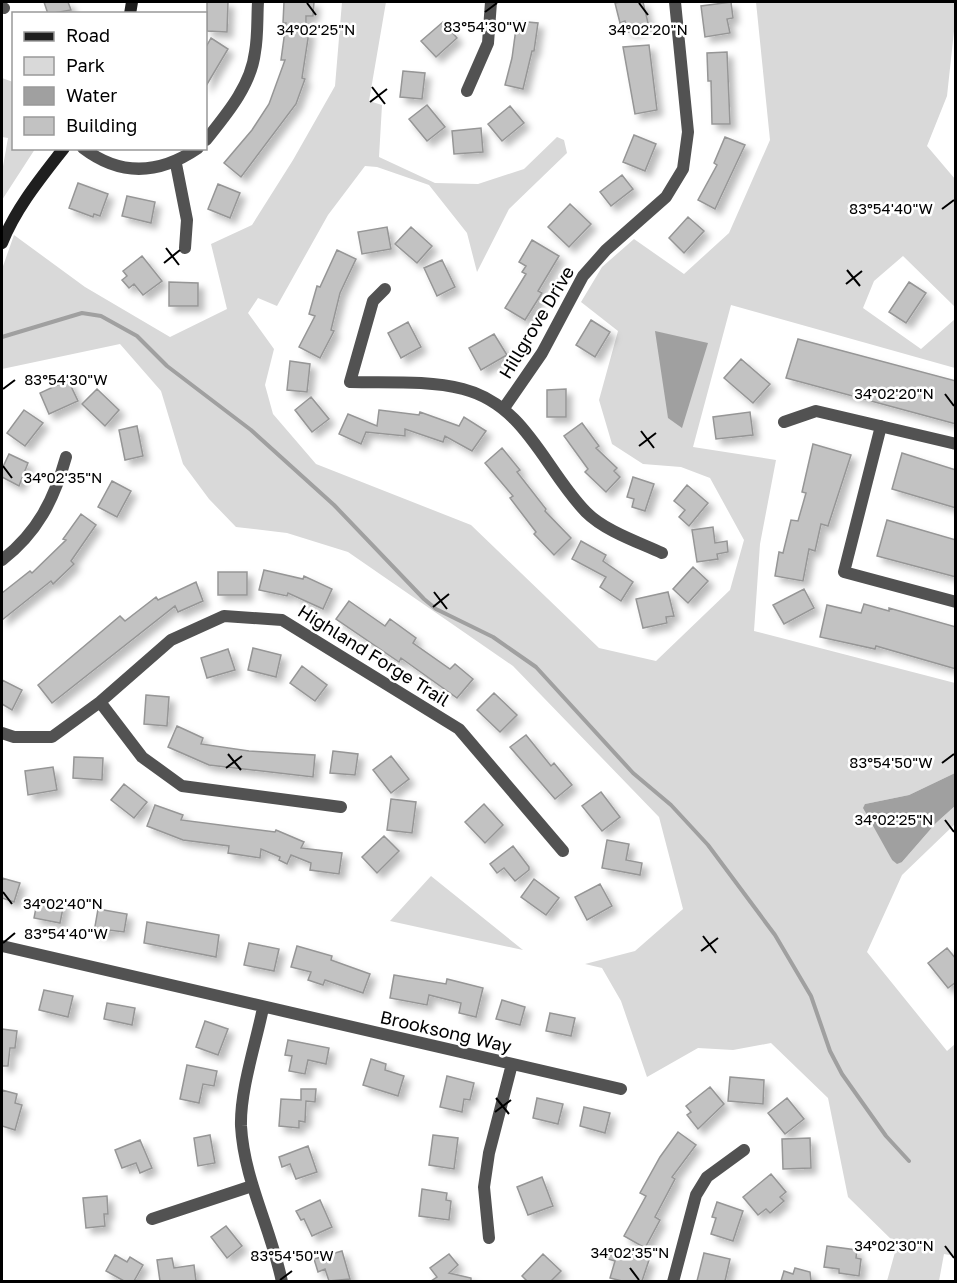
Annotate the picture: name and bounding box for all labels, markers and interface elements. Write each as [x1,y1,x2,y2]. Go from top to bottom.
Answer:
legend [12,12,207,150]
text: 83°54'30"W [443,17,527,35]
text: 34°02'25"N [277,20,355,38]
text: 34°02'20"N [608,20,688,38]
text: Road [66,24,110,46]
text: Park [66,54,105,76]
text: Water [66,84,117,106]
text: Building [66,114,137,136]
text: 83°54'40"W [849,199,933,217]
street label: Hillgrove Drive [494,262,578,382]
text: 83°54'30"W [24,370,108,388]
text: 34°02'20"N [854,384,934,402]
text: 34°02'35"N [23,468,103,486]
street label: Highland Forge Trail [294,599,454,711]
text: 83°54'50"W [849,753,933,771]
text: 34°02'25"N [855,810,933,828]
text: 34°02'40"N [23,894,103,912]
text: 83°54'40"W [24,924,108,942]
street label: Brooksong Way [378,1005,514,1057]
text: 34°02'30"N [854,1236,934,1254]
text: 34°02'35"N [590,1243,670,1261]
text: 83°54'50"W [250,1246,334,1264]

